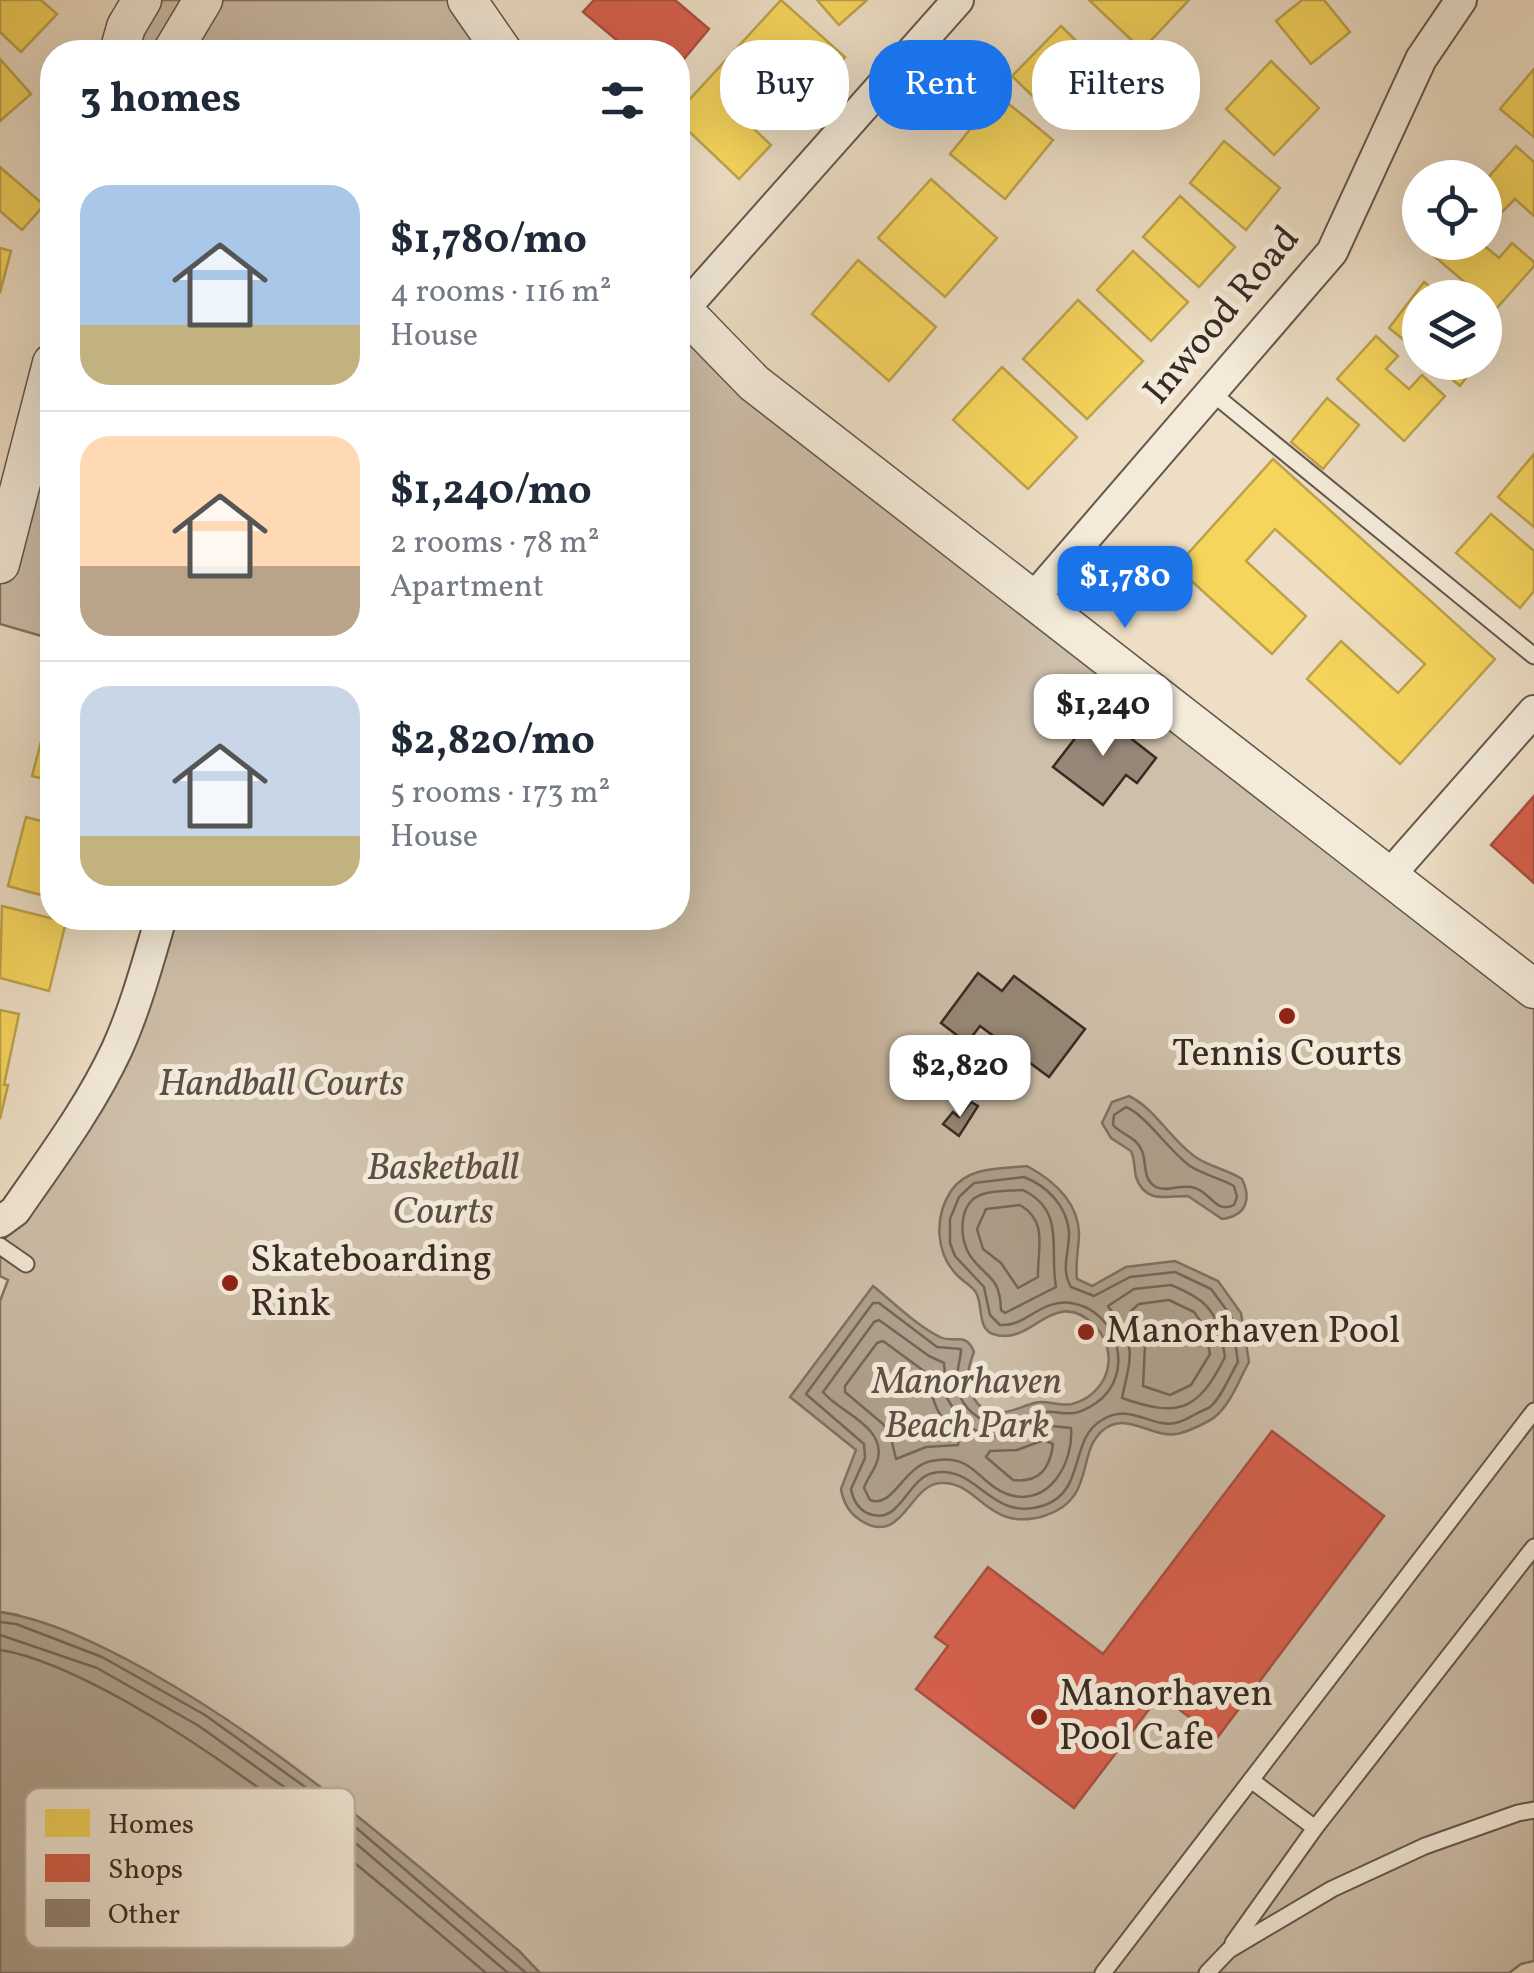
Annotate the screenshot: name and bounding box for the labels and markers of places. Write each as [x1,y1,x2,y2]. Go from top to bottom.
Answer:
pin: $1,780 [1044,546,1206,631]
pin: $1,240 [1022,674,1184,759]
marker: Tennis Courts [1276,1005,1298,1027]
place label: Tennis Courts [1172,1029,1402,1082]
pin: $2,820 [879,1035,1041,1120]
place label: Skateboarding Rink [250,1235,492,1332]
marker: Skateboarding Rink [219,1272,241,1294]
place label: Manorhaven Pool [1106,1306,1400,1359]
marker: Manorhaven Pool [1075,1321,1097,1343]
place label: Manorhaven Pool Cafe [1059,1669,1273,1766]
marker: Manorhaven Pool Cafe [1028,1706,1050,1728]

